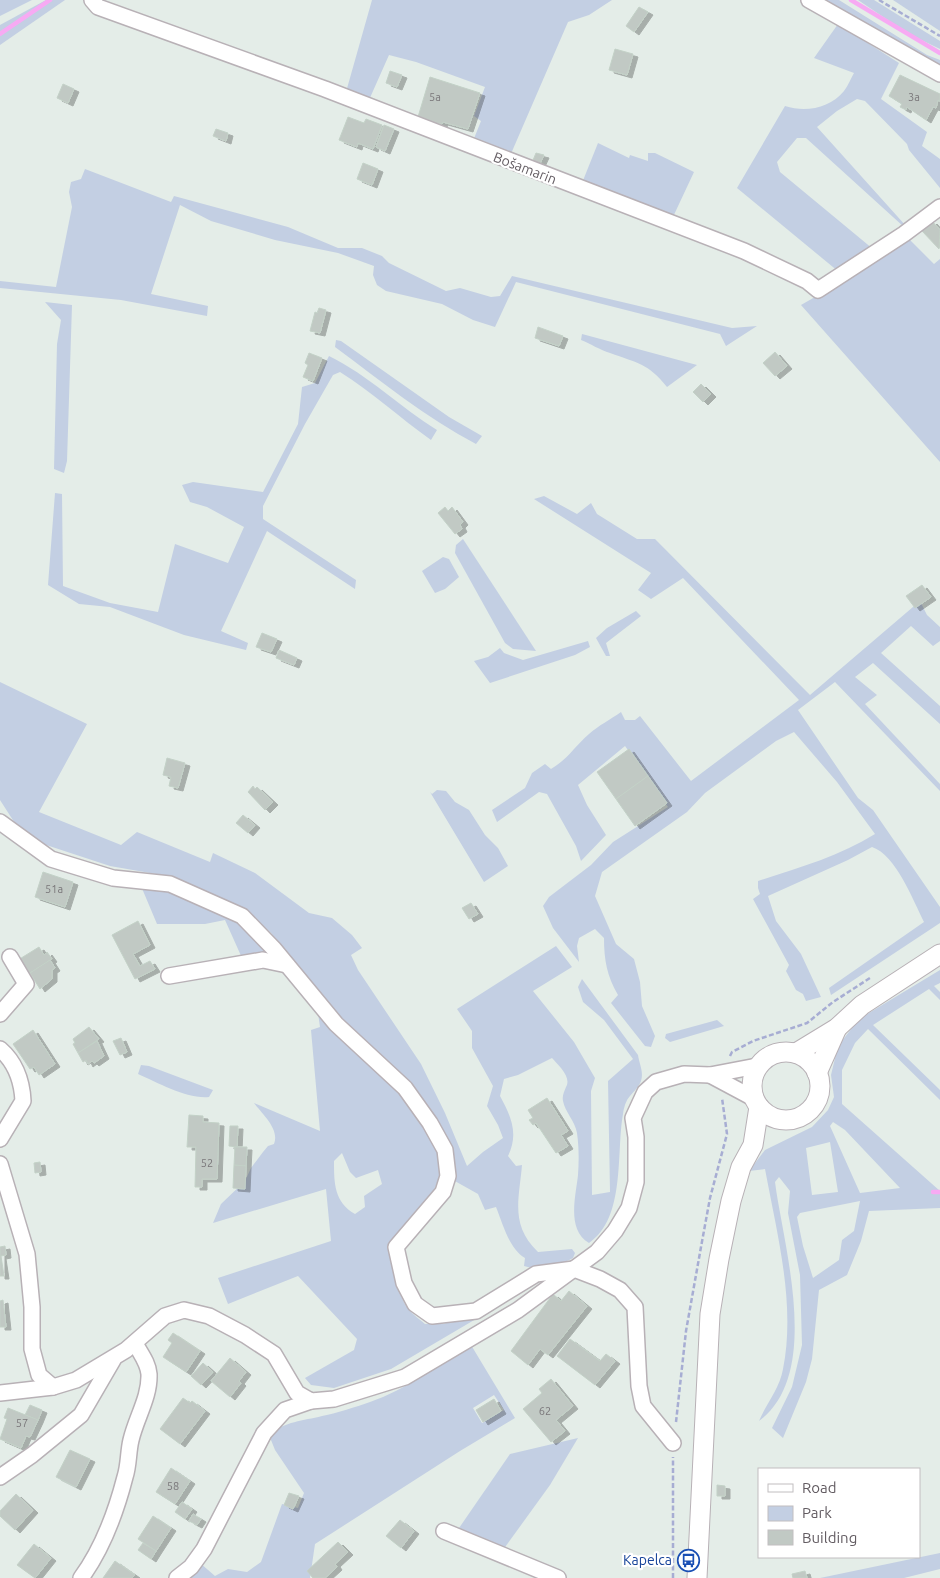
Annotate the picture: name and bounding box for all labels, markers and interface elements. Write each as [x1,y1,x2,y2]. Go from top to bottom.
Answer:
house number: 5a [429,91,441,103]
house number: 3a [908,91,920,103]
street label: Bošamarin [491,149,559,187]
house number: 51a [45,883,63,895]
house number: 52 [201,1157,213,1169]
house number: 62 [539,1405,551,1417]
house number: 57 [16,1417,28,1429]
legend [758,1468,920,1558]
text: Road [802,1479,837,1496]
house number: 58 [167,1480,179,1492]
text: Park [802,1504,832,1521]
text: Building [802,1529,857,1546]
bus stop icon: Kapelca [676,1548,700,1572]
place label: Kapelca [623,1552,672,1568]

